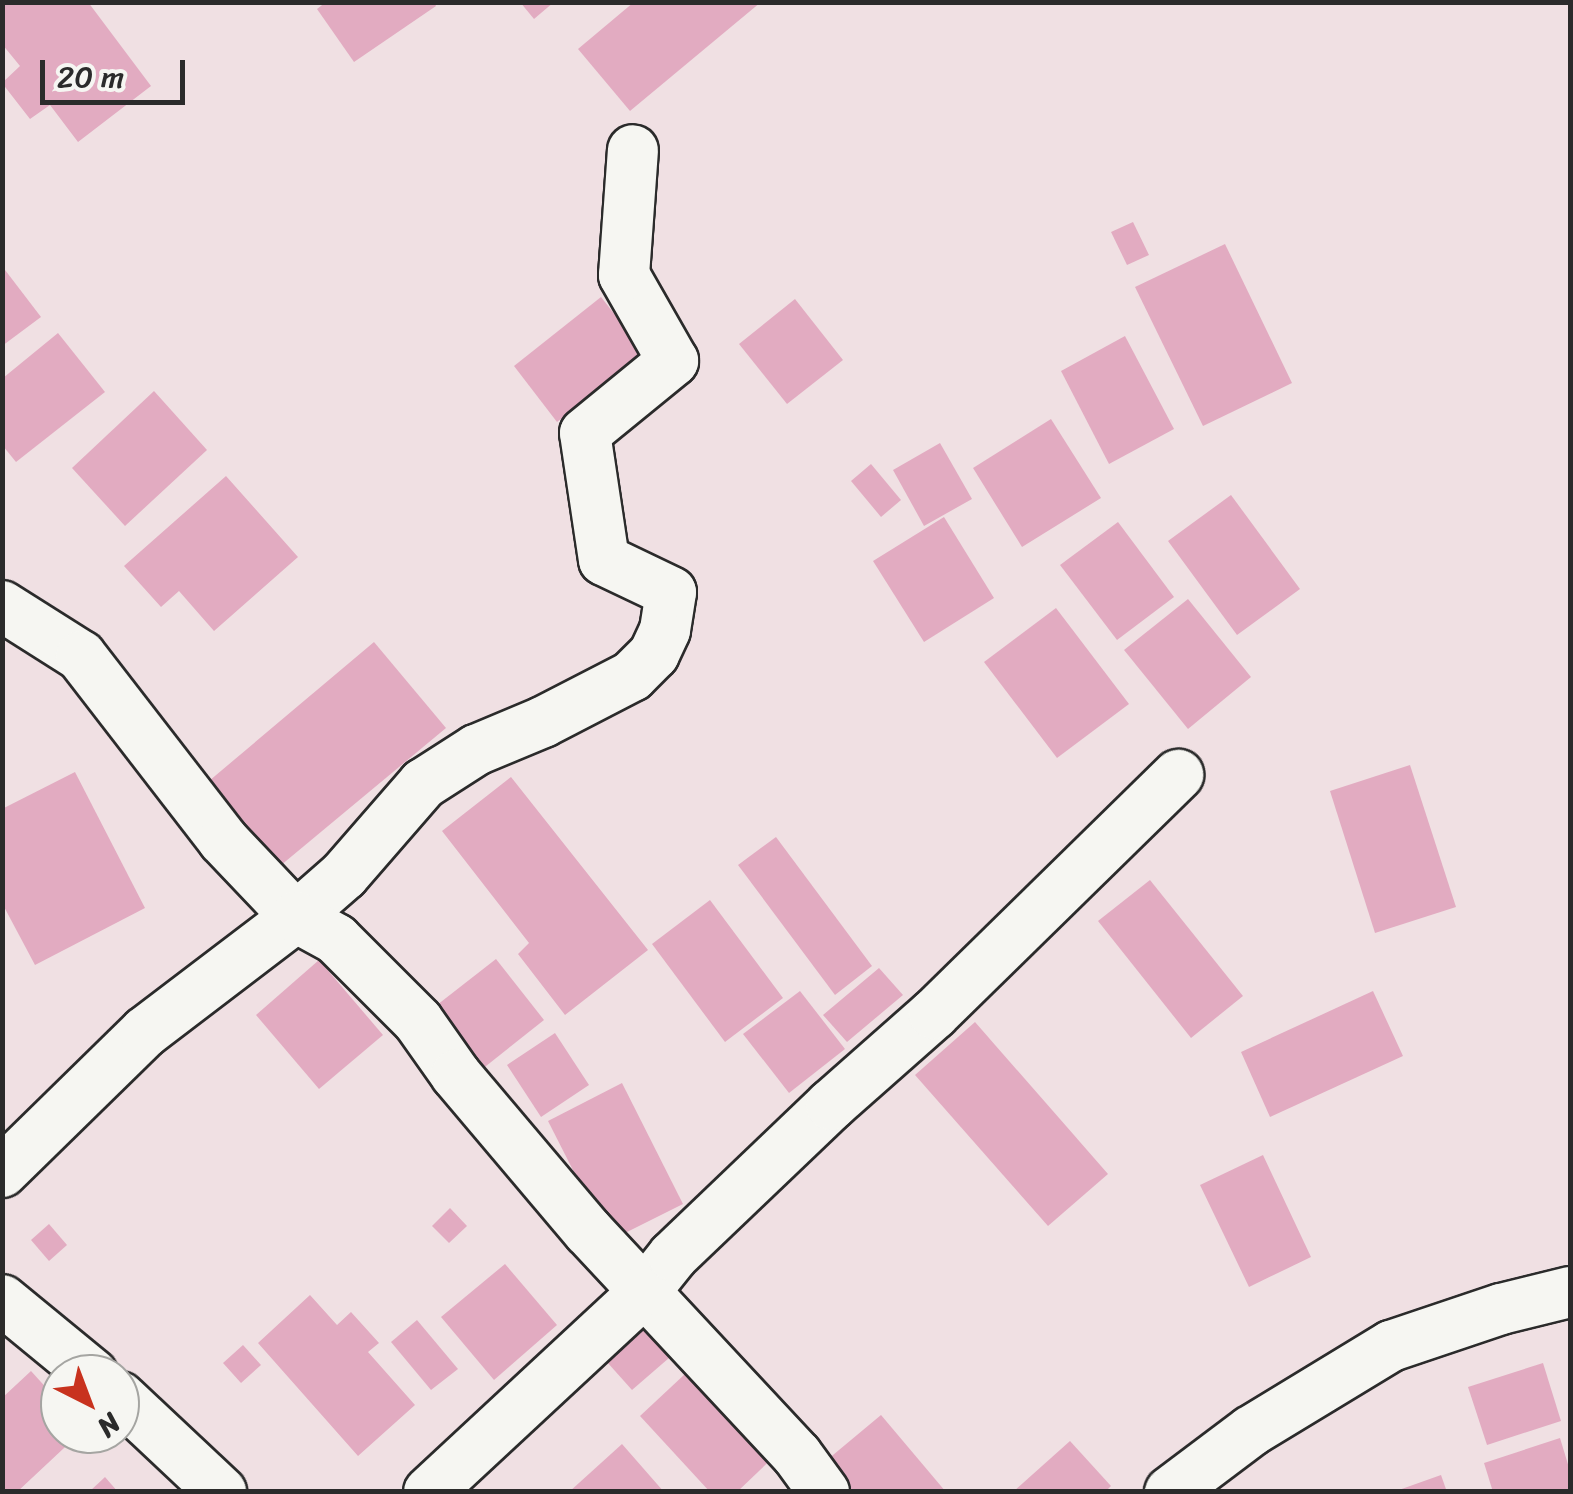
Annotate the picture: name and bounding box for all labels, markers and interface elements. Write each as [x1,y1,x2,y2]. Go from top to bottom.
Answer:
scale bar [45,40,190,102]
text: 20 m [57,50,124,104]
north arrow [40,1354,140,1454]
text: N [85,1400,133,1450]

